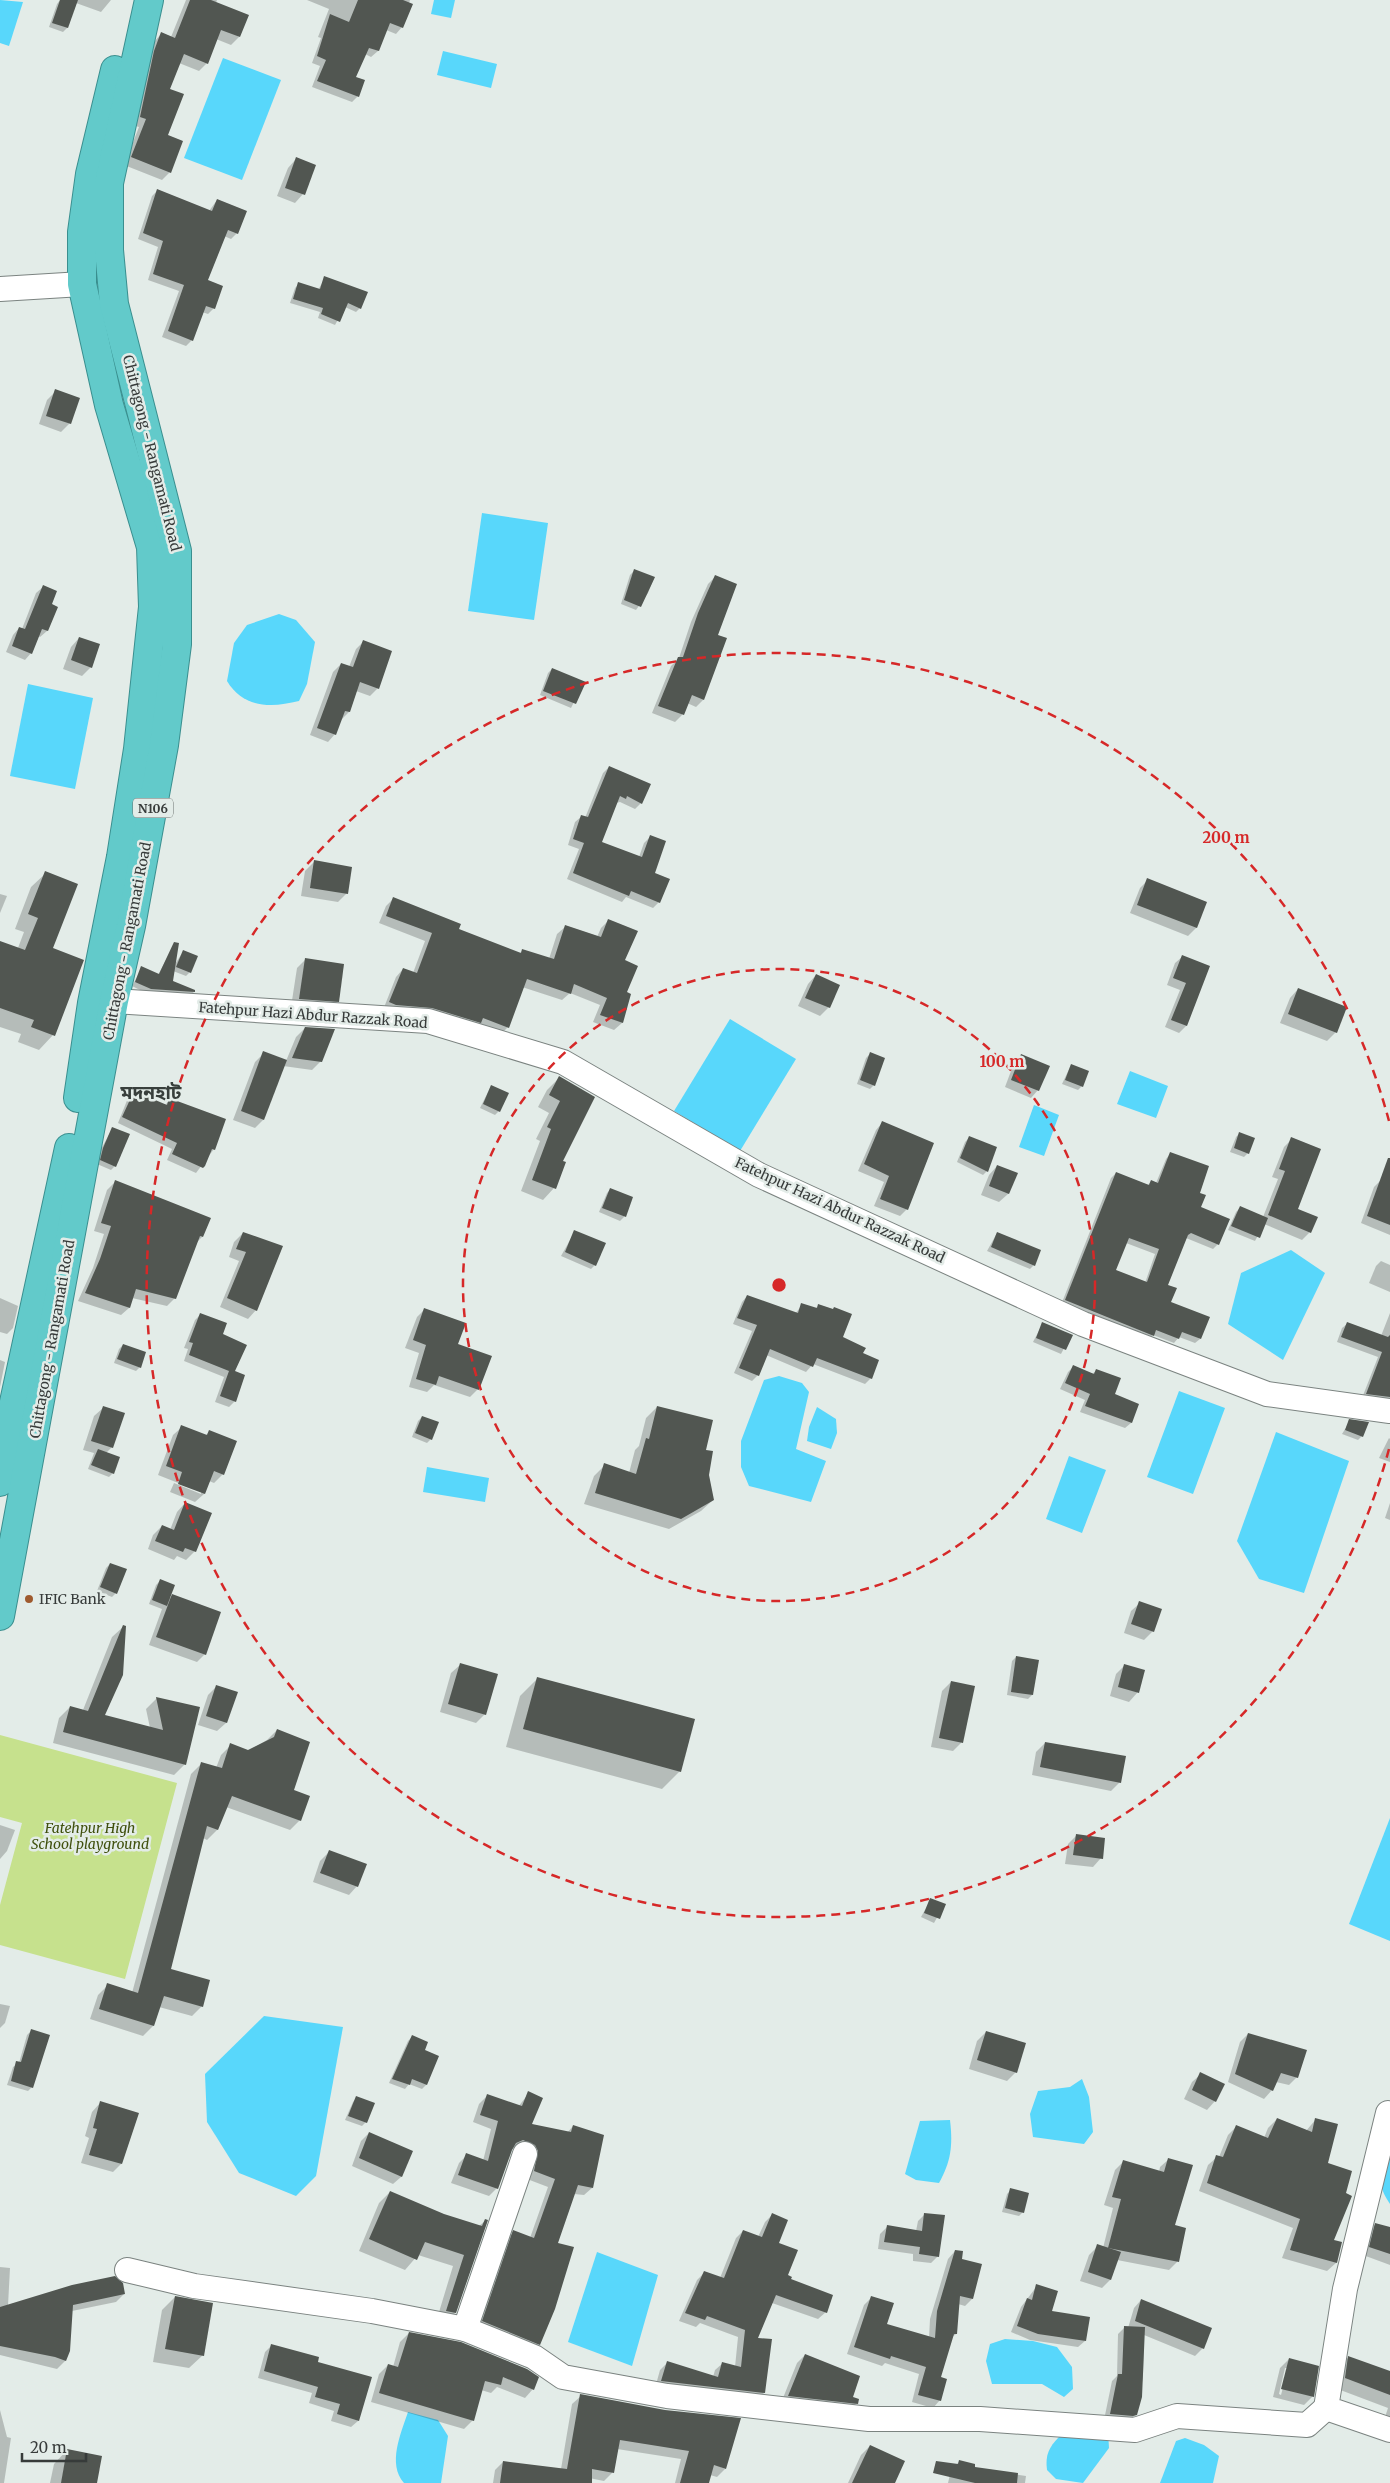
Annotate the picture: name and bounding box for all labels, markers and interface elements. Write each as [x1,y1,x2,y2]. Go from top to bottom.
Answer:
street label: Chittagong - Rangamati Road [119,353,185,553]
road number: N106 [133,798,173,818]
text: 200 m [1202,828,1250,847]
street label: Chittagong - Rangamati Road [99,840,155,1041]
street label: Fatehpur Hazi Abdur Razzak Road [198,998,429,1032]
text: 100 m [980,1052,1024,1071]
district label: মদনহাট [120,1080,182,1104]
street label: Fatehpur Hazi Abdur Razzak Road [732,1153,948,1267]
street label: Chittagong - Rangamati Road [26,1238,78,1440]
centre of rings [770,1276,788,1294]
place label: IFIC Bank [39,1590,106,1608]
marker: IFIC Bank [23,1593,35,1605]
park label: Fatehpur High School playground [31,1819,149,1853]
scale bar [22,2430,86,2462]
text: 20 m [30,2438,67,2457]

